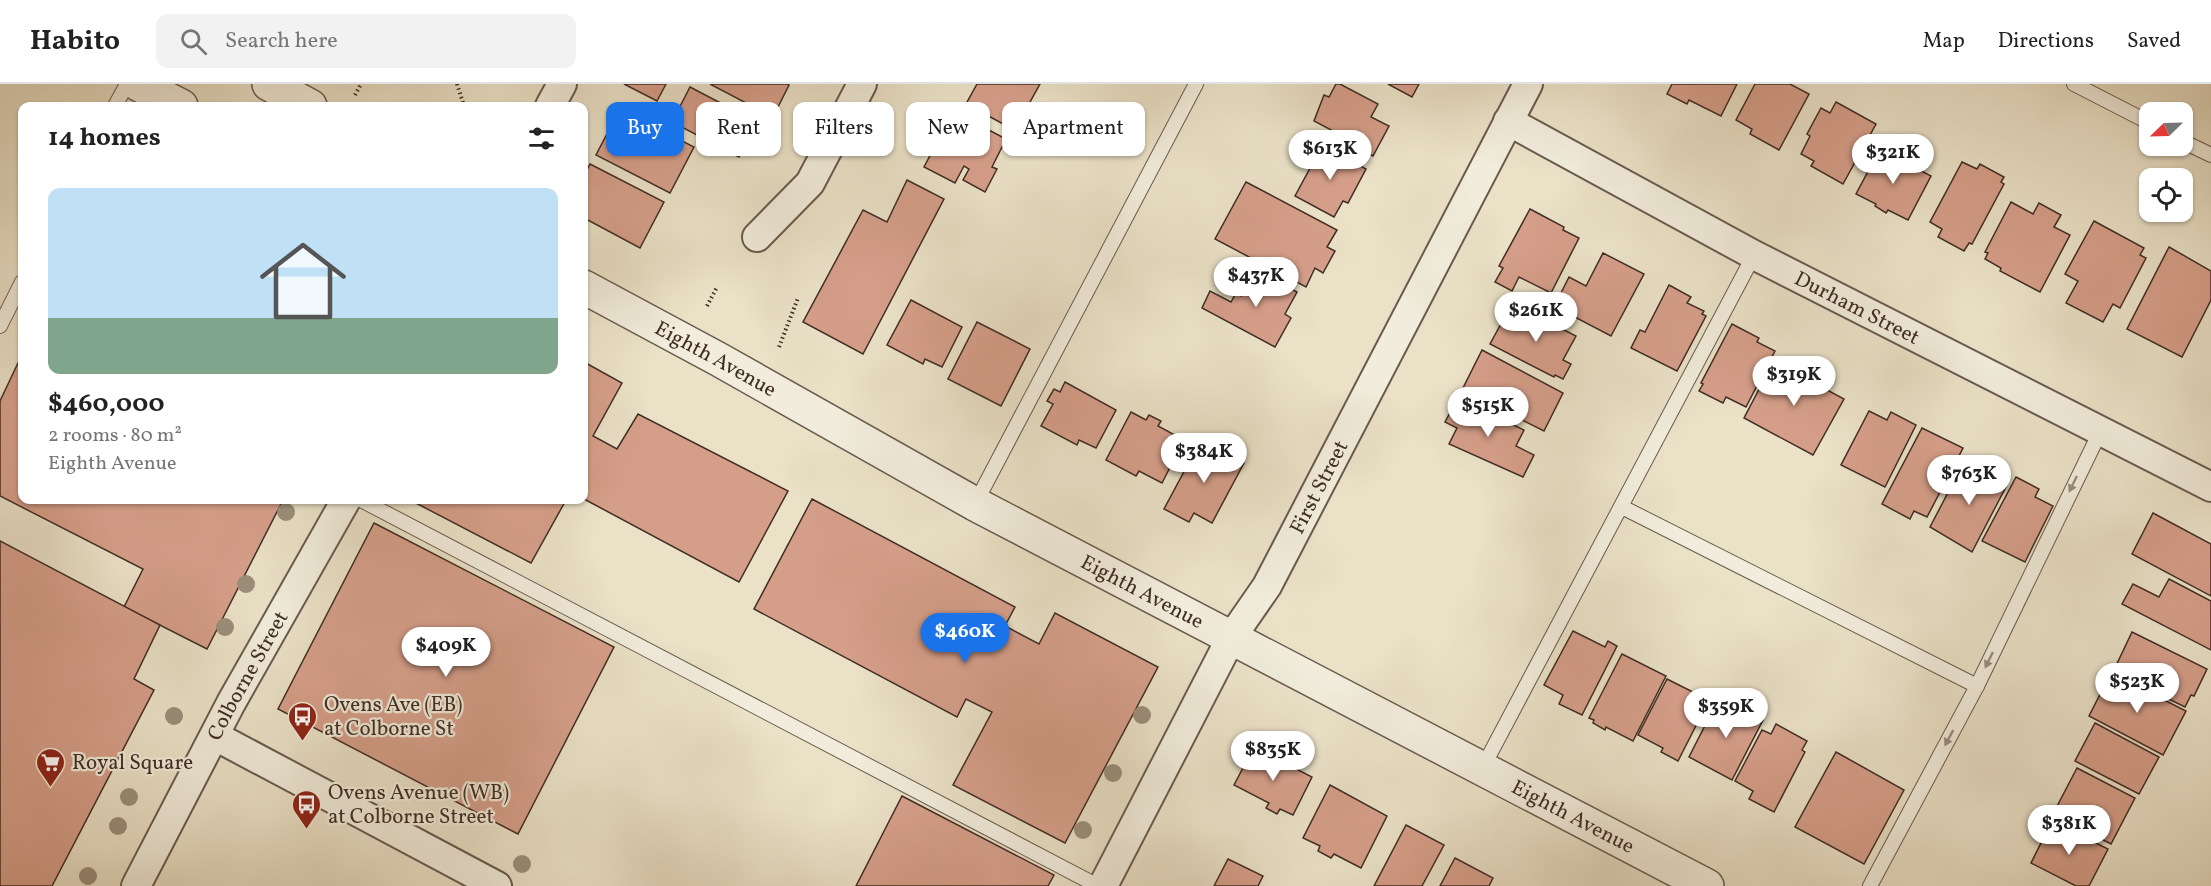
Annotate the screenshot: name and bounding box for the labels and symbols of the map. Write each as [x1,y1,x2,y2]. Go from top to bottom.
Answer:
north arrow [2139,102,2193,156]
pin: $613K [1288,130,1372,181]
pin: $321K [1851,134,1935,185]
pin: $437K [1214,257,1298,308]
street label: Durham Street [1789,265,1924,353]
pin: $261K [1494,292,1578,343]
street label: Eighth Avenue [649,315,781,405]
pin: $319K [1752,356,1836,407]
pin: $515K [1446,387,1530,438]
pin: $384K [1162,433,1246,484]
street label: First Street [1283,436,1356,540]
pin: $763K [1927,455,2011,506]
one-way arrow [2069,475,2078,492]
street label: Eighth Avenue [1075,549,1208,637]
street label: Colborne Street [201,606,296,746]
pin: $460K [923,613,1007,664]
pin: $409K [404,627,488,678]
one-way arrow [1985,651,1994,668]
pin: $523K [2095,663,2179,714]
pin: $359K [1684,688,1768,739]
place label: Ovens Ave (EB) at Colborne St [324,691,462,744]
bus stop icon: Ovens Ave (EB) at Colborne St [287,700,319,742]
one-way arrow [1944,729,1954,746]
pin: $835K [1231,731,1315,782]
supermarket icon: Royal Square [35,746,67,788]
place label: Royal Square [72,749,193,778]
street label: Eighth Avenue [1506,773,1639,862]
place label: Ovens Avenue (WB) at Colborne Street [328,779,509,832]
bus stop icon: Ovens Avenue (WB) at Colborne Street [291,788,323,830]
pin: $381K [2027,805,2111,856]

